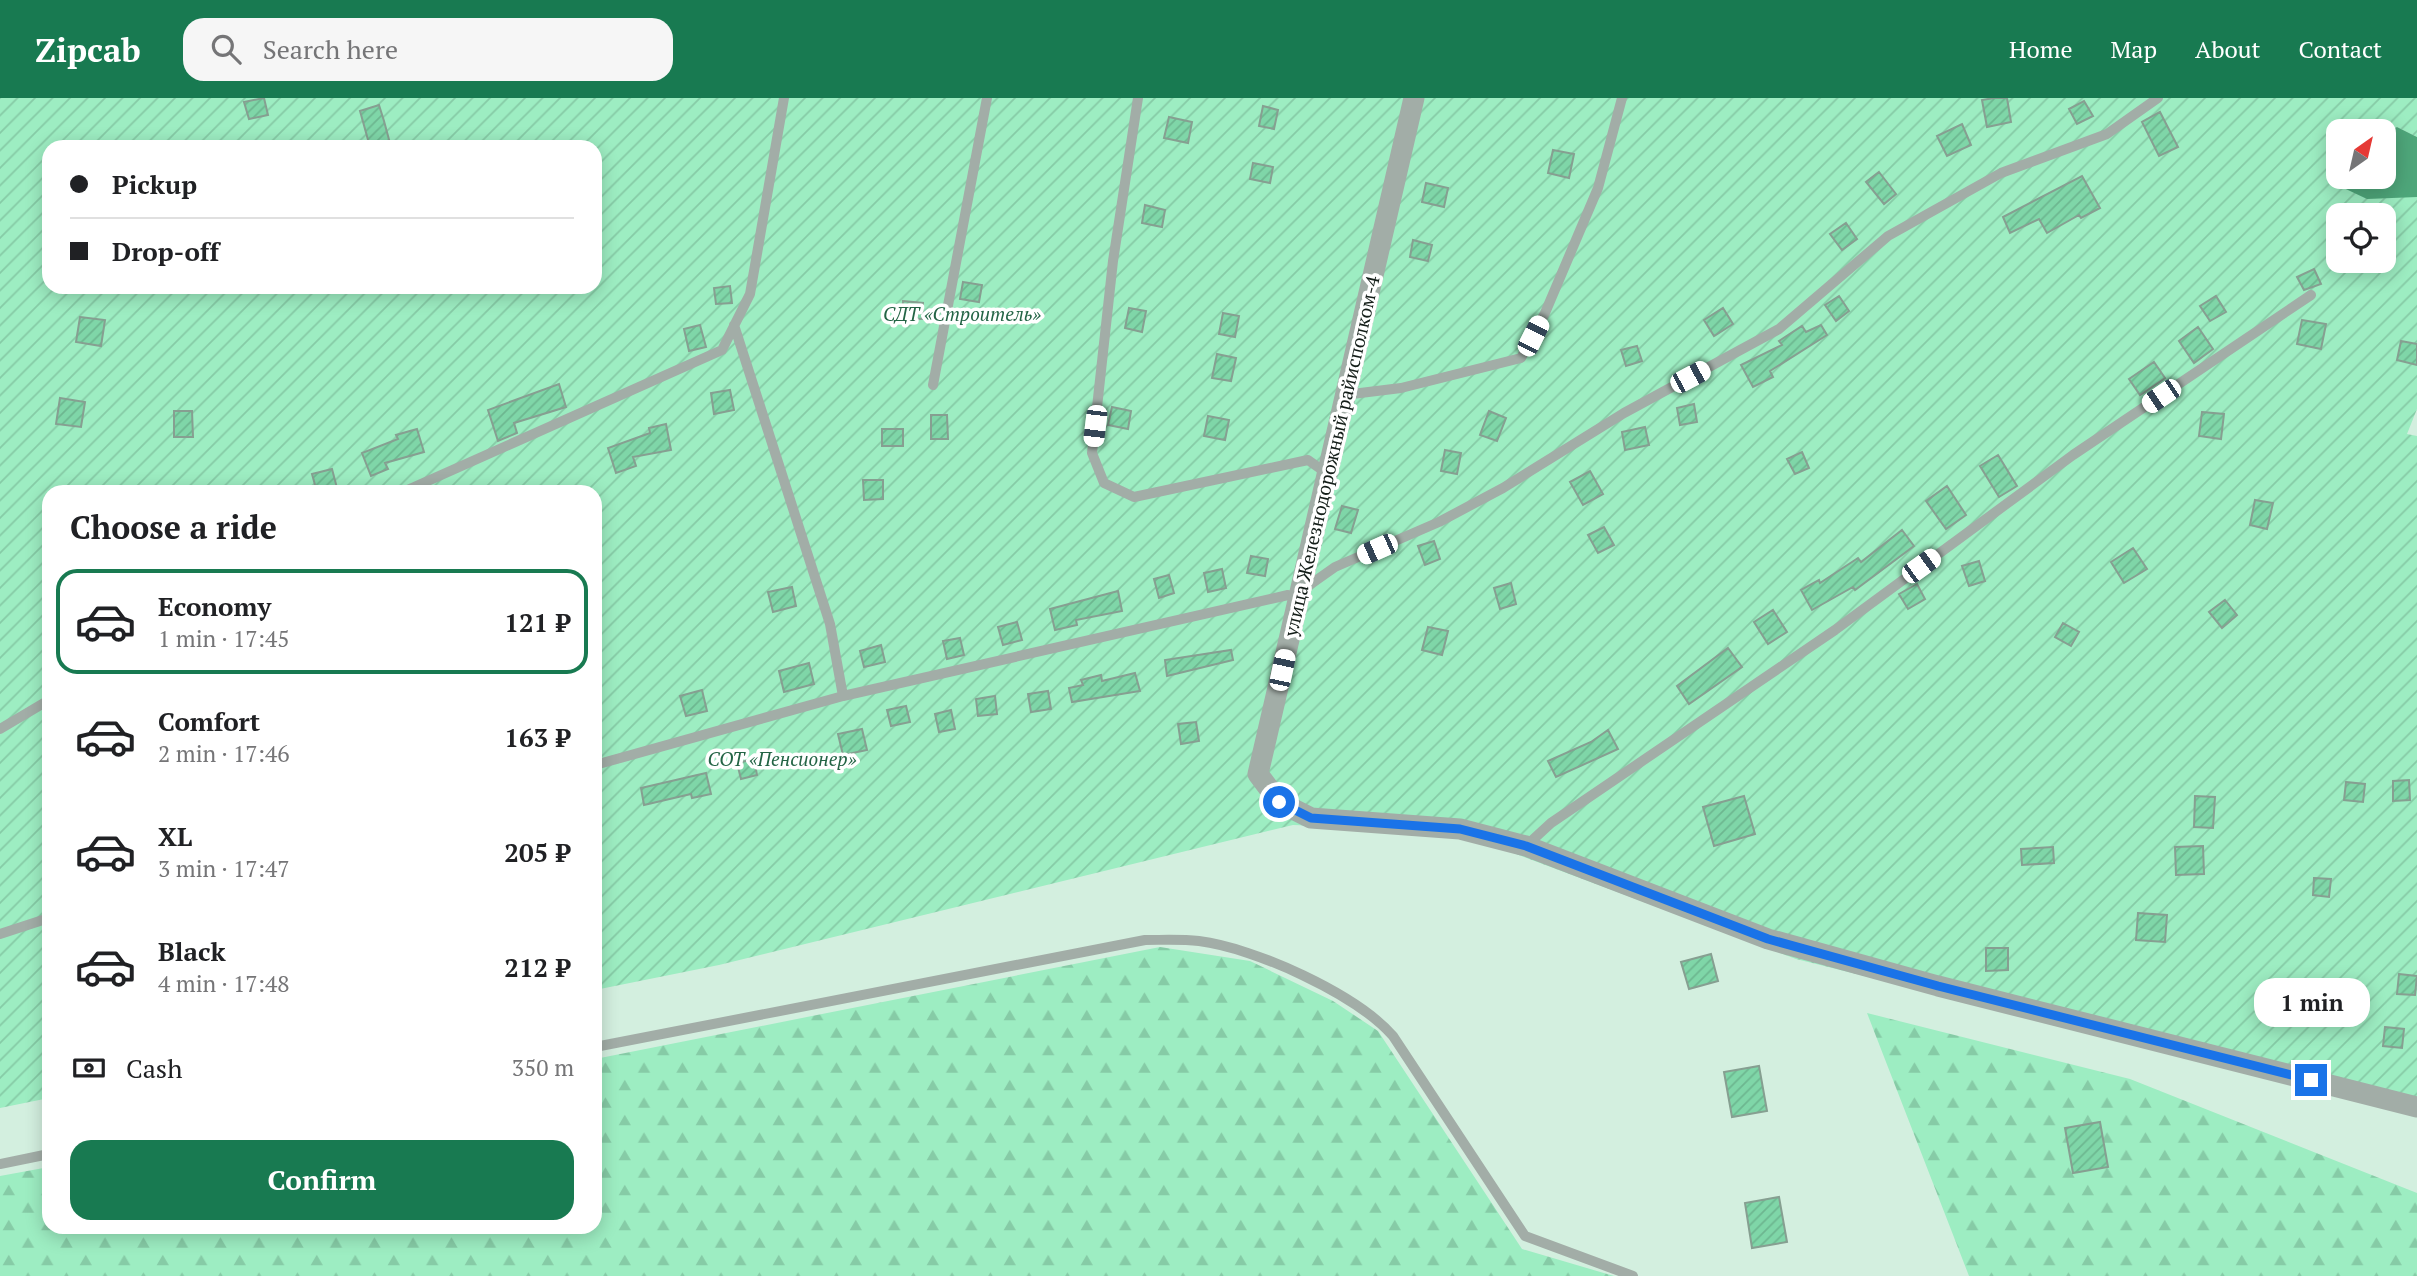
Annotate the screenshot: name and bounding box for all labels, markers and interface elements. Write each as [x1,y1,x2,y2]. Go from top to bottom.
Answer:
search box [183,18,673,81]
text: Zipcab [35,28,141,71]
icon: search [207,30,245,68]
text: Search here [263,32,398,66]
text: Home [2009,33,2073,65]
text: Map [2111,33,2157,65]
text: About [2195,33,2261,65]
text: Contact [2299,33,2382,65]
north arrow [2326,119,2396,189]
map controls [2326,119,2396,273]
text: Pickup [112,167,197,201]
button: locate [2326,203,2396,273]
text: Drop-off [112,234,219,268]
street label: улица Железнодорожный райисполком-4 [1277,272,1385,640]
park label: СДТ «Строитель» [883,301,1041,326]
car [1515,313,1552,359]
car [1667,358,1714,396]
car [2138,376,2185,416]
car [1083,404,1108,448]
text: Choose a ride [70,506,277,548]
car [1354,531,1401,567]
car [1898,545,1945,587]
text: Economy [158,589,271,623]
icon: car [74,590,137,653]
text: 121 ₽ [504,605,570,639]
text: 1 min · 17:45 [158,623,290,654]
car [1268,647,1297,693]
text: Comfort [158,704,260,738]
icon: car [74,705,137,768]
text: 163 ₽ [504,720,570,754]
text: 2 min · 17:46 [158,738,290,769]
park label: СОТ «Пенсионер» [708,746,857,771]
route start [1263,786,1295,818]
text: XL [158,819,192,853]
icon: car [74,820,137,883]
text: 205 ₽ [504,835,570,869]
text: 3 min · 17:47 [158,853,290,884]
text: Black [158,934,226,968]
icon: car [74,935,137,998]
text: 212 ₽ [504,950,570,984]
text: 4 min · 17:48 [158,968,290,999]
callout: 1 min [2253,978,2369,1028]
text: 1 min [2281,987,2343,1018]
icon: cash [70,1049,108,1087]
text: Cash [126,1051,182,1085]
text: 350 m [512,1052,574,1083]
route end [2295,1064,2327,1096]
button: Confirm [70,1140,574,1220]

